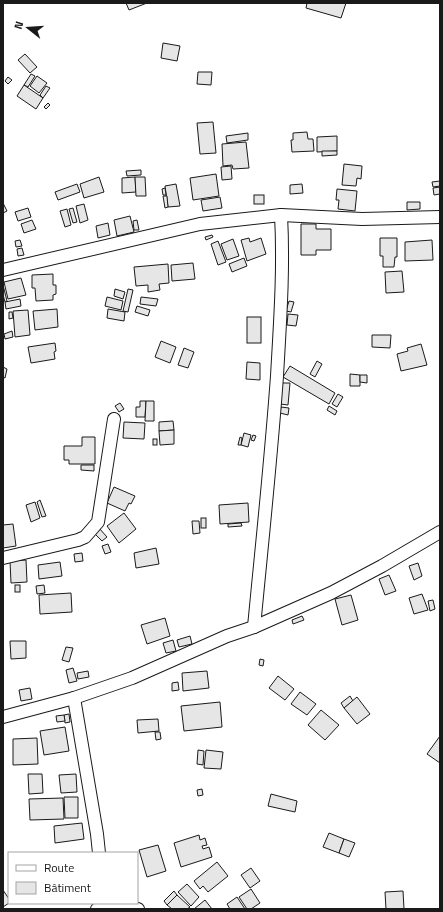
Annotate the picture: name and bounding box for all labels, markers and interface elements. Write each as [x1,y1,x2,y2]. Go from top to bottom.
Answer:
north arrow [8,8,48,48]
text: N [10,19,27,31]
legend [8,852,138,904]
text: Route [44,858,74,877]
text: Bâtiment [44,878,92,897]

